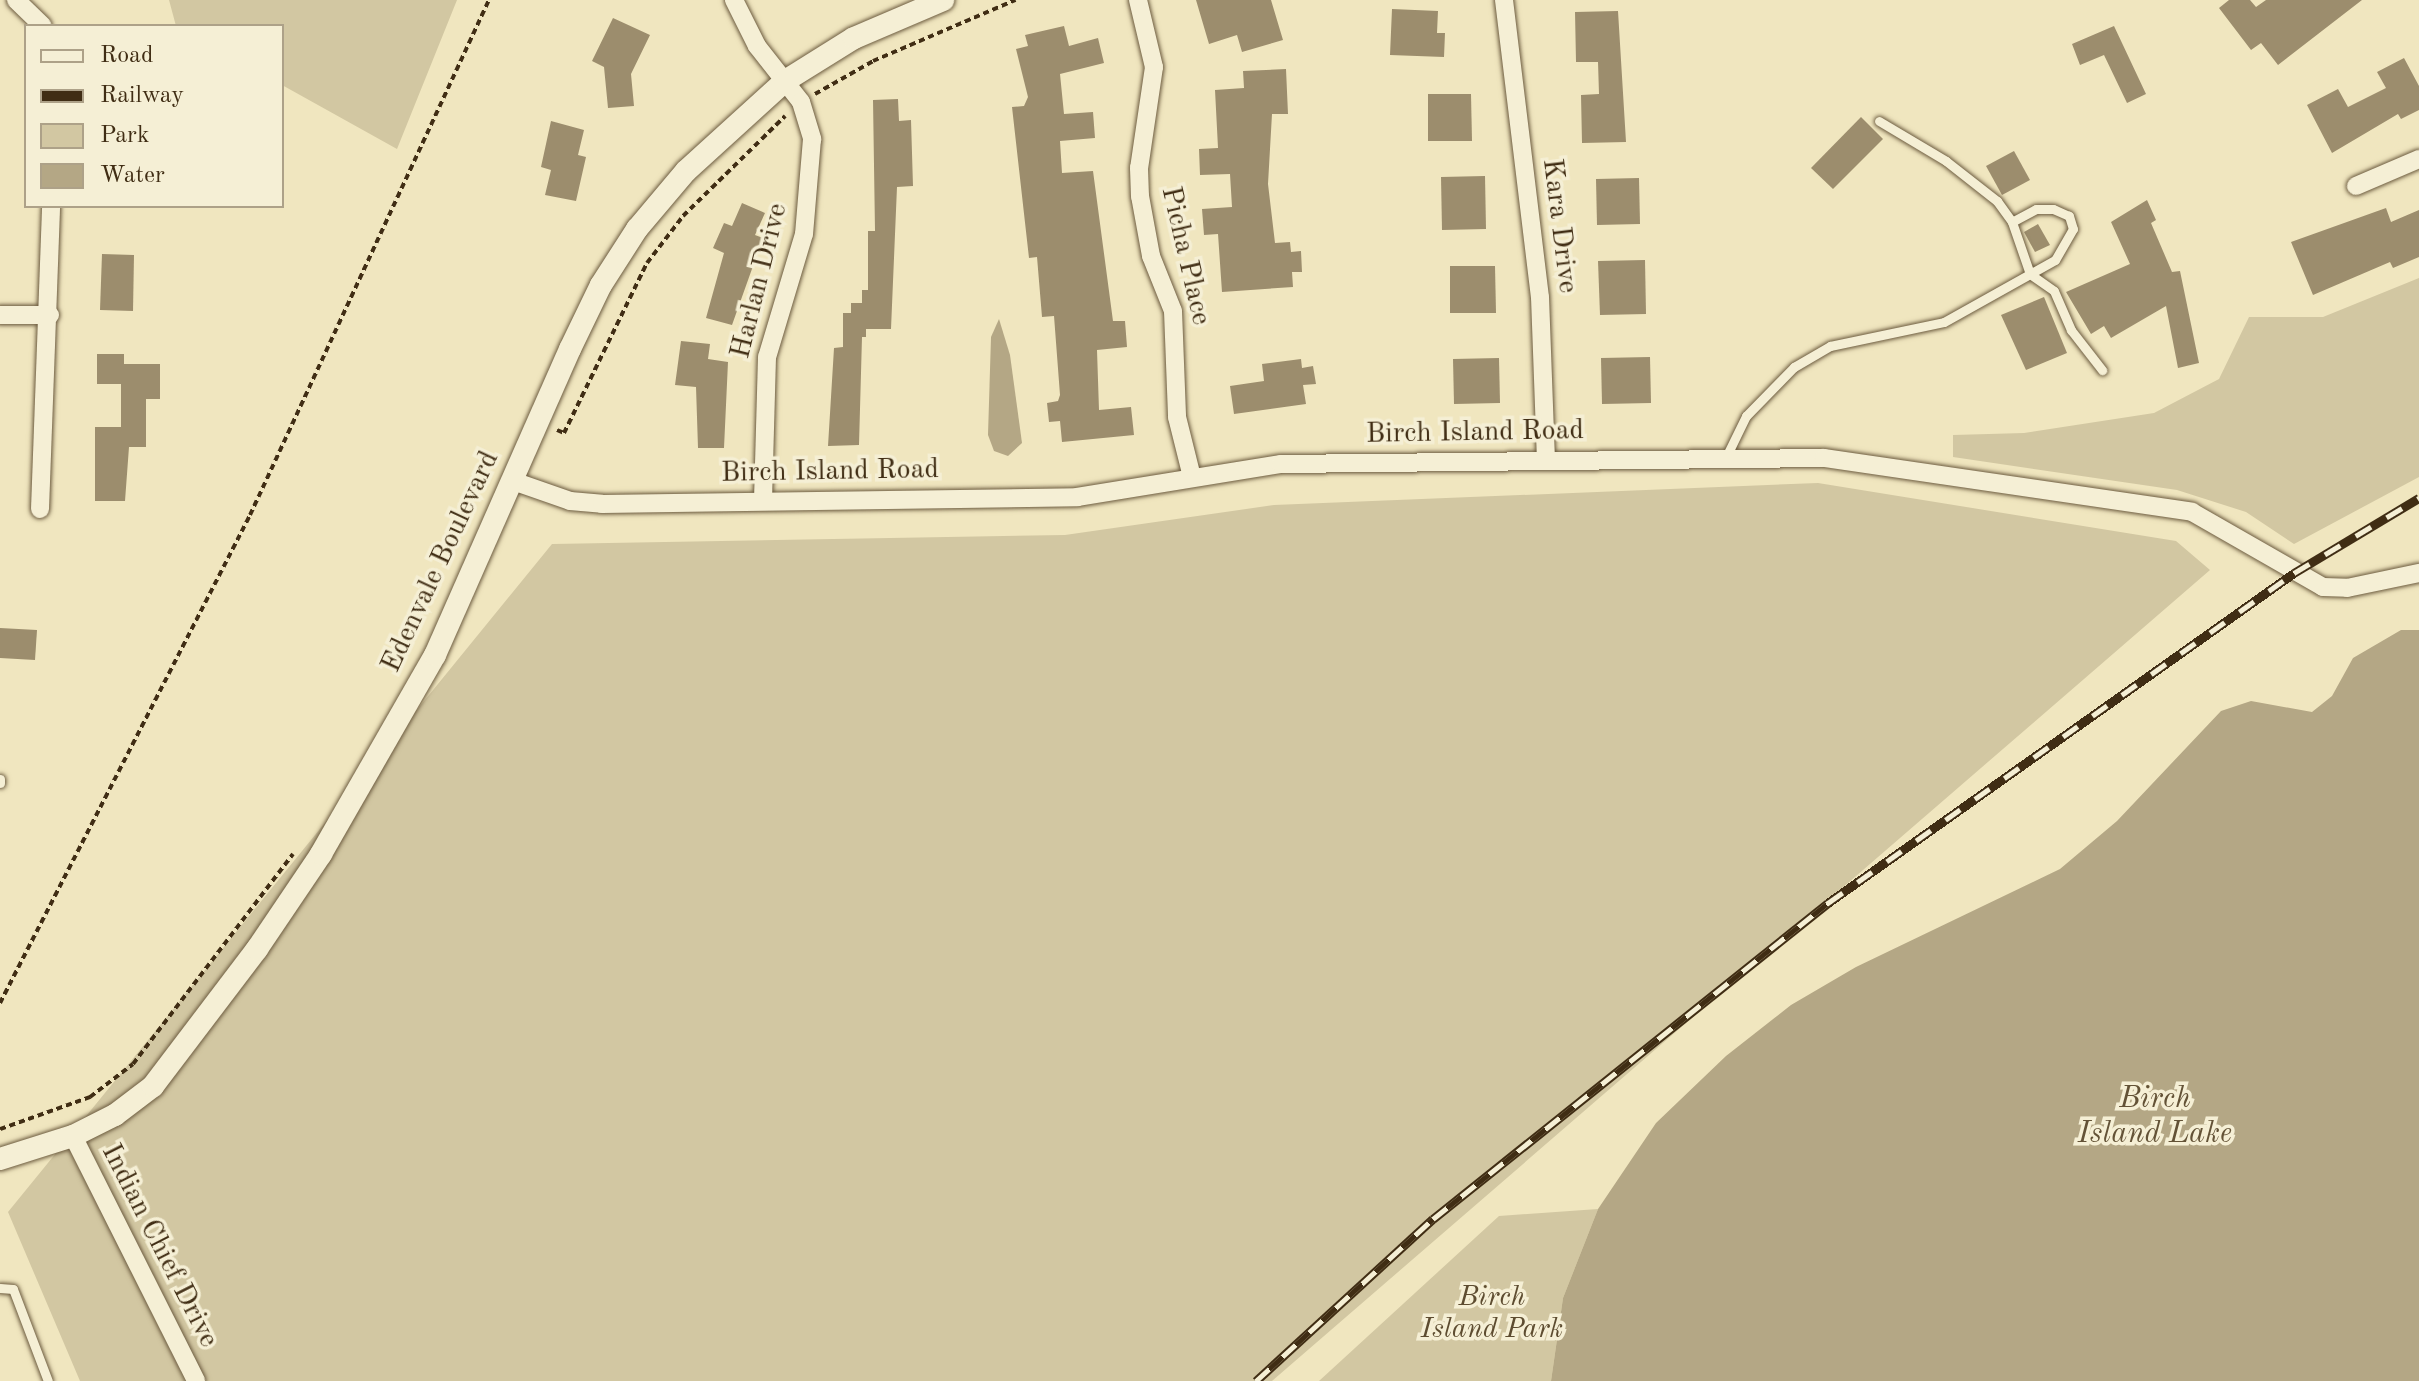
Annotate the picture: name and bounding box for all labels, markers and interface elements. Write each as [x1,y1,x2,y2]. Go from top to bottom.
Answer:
legend [24,24,284,208]
text: Road [100,44,153,68]
text: Railway [100,84,184,108]
text: Park [100,124,149,148]
street label: Kara Drive [1534,157,1584,295]
text: Water [100,164,165,188]
street label: Picha Place [1153,183,1217,329]
street label: Harlan Drive [724,200,796,362]
street label: Birch Island Road [1366,414,1584,452]
street label: Edenvale Boulevard [375,446,507,678]
street label: Birch Island Road [721,453,939,491]
water label: Birch Island Lake [2078,1081,2232,1152]
street label: Indian Chief Drive [93,1139,225,1353]
park label: Birch Island Park [1421,1281,1563,1347]

